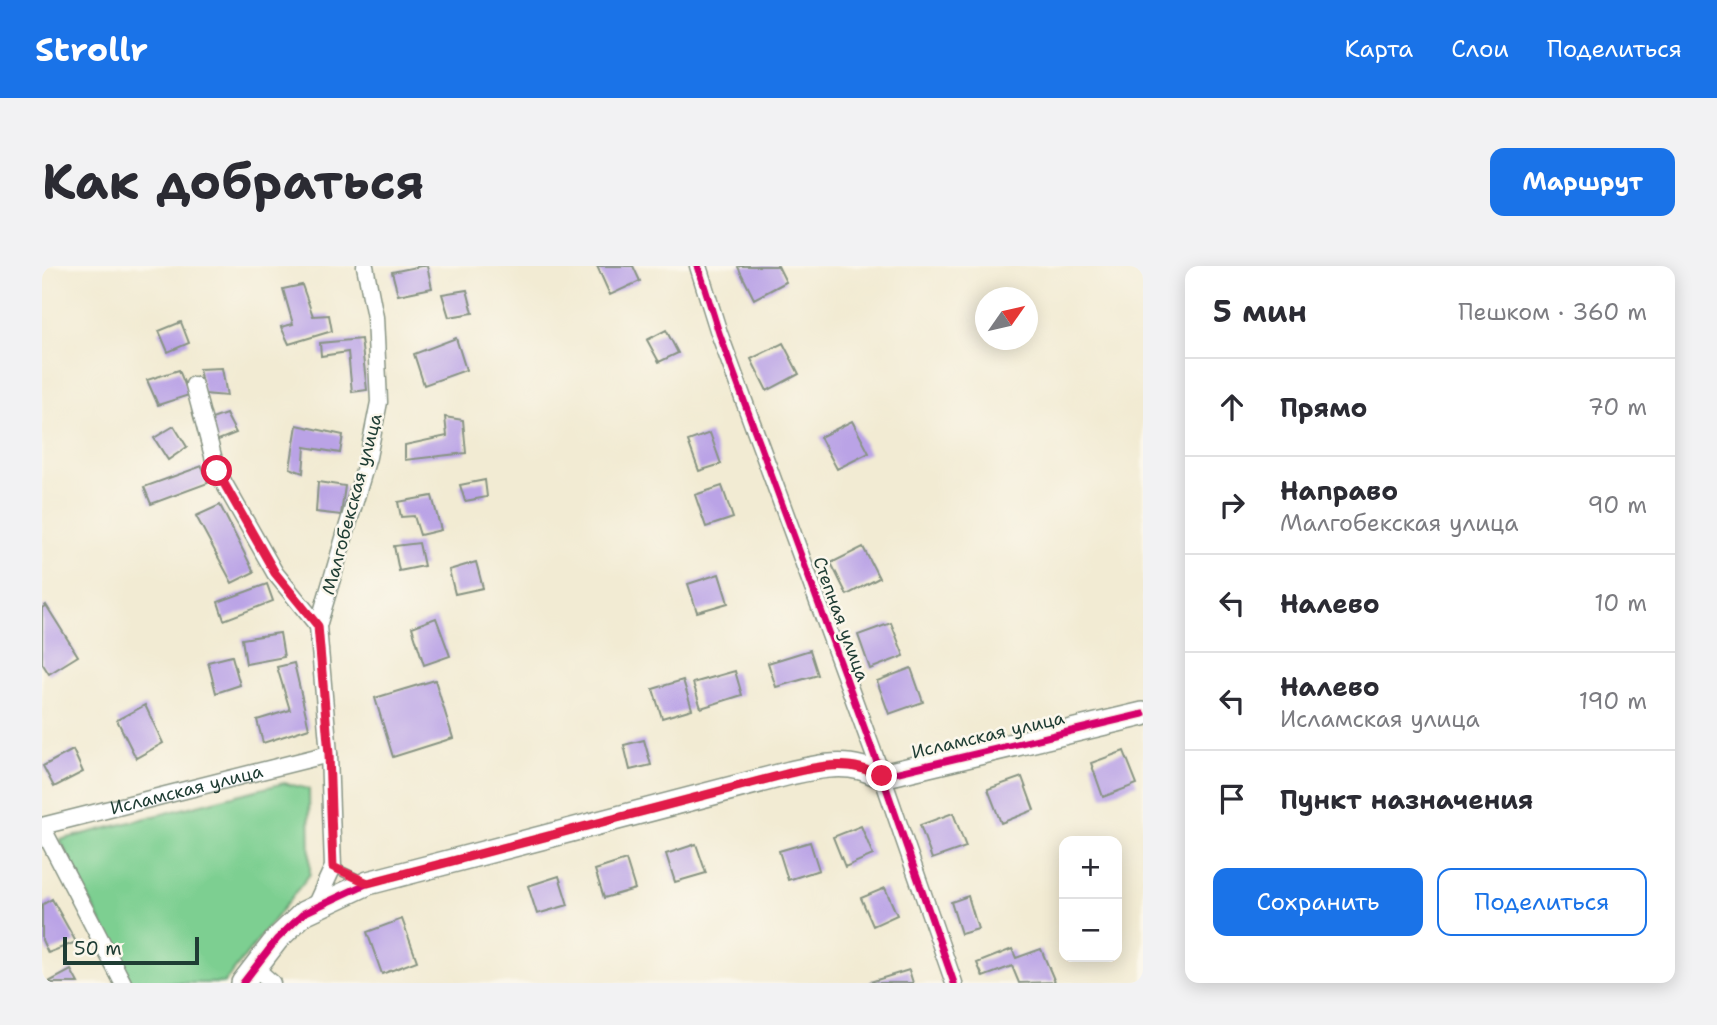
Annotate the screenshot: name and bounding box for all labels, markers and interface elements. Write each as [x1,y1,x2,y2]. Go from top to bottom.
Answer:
text: Strollr [35,27,148,72]
text: Карта [1345,33,1413,65]
text: Слои [1451,33,1509,65]
text: Поделиться [1547,33,1682,65]
button: Маршрут [1490,148,1675,216]
text: Как добраться [42,149,424,215]
north arrow [975,287,1038,350]
text: 5 мин [1213,291,1307,332]
text: Пешком · 360 m [1458,297,1647,327]
icon: ahead [1213,388,1251,426]
text: Прямо [1280,390,1368,425]
text: 70 m [1588,392,1647,422]
street label: Малгобекская улица [316,411,388,597]
route start [201,455,232,486]
text: Направо [1280,473,1398,508]
icon: right [1213,486,1251,524]
text: 90 m [1587,490,1647,520]
text: Малгобекская улица [1280,508,1519,538]
street label: Степная улица [807,553,875,685]
icon: left [1213,584,1251,622]
text: Налево [1280,586,1380,621]
text: 10 m [1594,588,1647,618]
text: Налево [1280,669,1380,704]
icon: left [1213,682,1251,720]
text: 190 m [1579,686,1647,716]
text: Исламская улица [1280,704,1480,734]
street label: Исламская улица [909,706,1067,764]
street label: Исламская улица [108,759,265,820]
route end [866,760,897,791]
icon: arrive [1213,780,1251,818]
text: Пункт назначения [1280,782,1533,817]
map controls [1059,836,1122,962]
button: + [1059,836,1122,899]
button: Сохранить [1213,868,1423,936]
button: Поделиться [1437,868,1647,936]
button: − [1059,899,1122,962]
scale bar [63,934,200,966]
text: 50 m [74,936,122,961]

